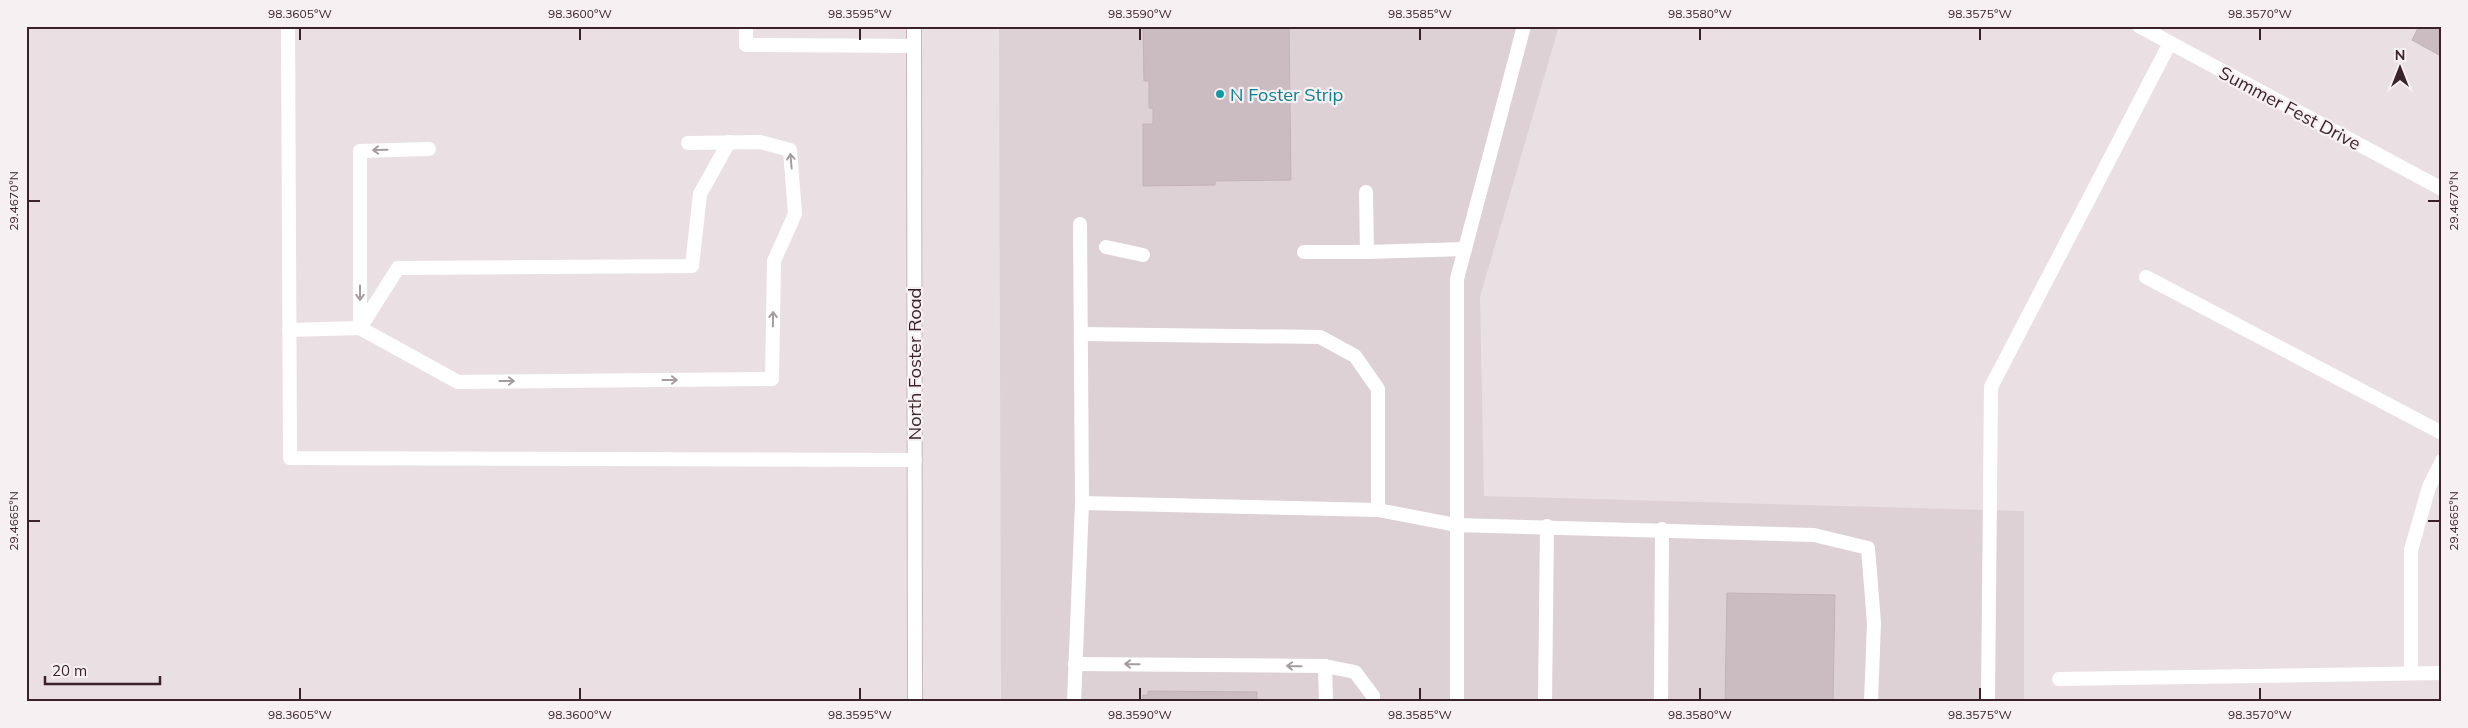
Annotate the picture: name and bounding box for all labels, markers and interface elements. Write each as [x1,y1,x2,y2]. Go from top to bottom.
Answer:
text: 98.3605°W [268,6,332,21]
text: 98.3600°W [548,6,612,21]
text: 98.3595°W [828,6,892,21]
text: 98.3590°W [1108,6,1172,21]
text: 98.3585°W [1388,6,1452,21]
text: 98.3580°W [1668,6,1732,21]
text: 98.3575°W [1948,6,2012,21]
text: 98.3570°W [2228,6,2292,21]
north arrow [2376,42,2426,92]
text: N [2395,46,2405,64]
street label: Summer Fest Drive [2215,61,2365,155]
place label: N Foster Strip [1230,83,1343,106]
marker: N Foster Strip [1214,88,1226,100]
one-way arrow [373,145,389,155]
one-way arrow [786,153,795,169]
text: 29.4670°N [6,171,21,231]
text: 29.4670°N [2446,171,2461,231]
one-way arrow [355,284,365,301]
street label: North Foster Road [903,288,926,440]
one-way arrow [768,311,778,328]
one-way arrow [661,375,677,385]
one-way arrow [498,376,515,386]
text: 29.4665°N [6,491,21,551]
text: 29.4665°N [2446,491,2461,551]
scale bar [45,653,160,685]
one-way arrow [1124,659,1140,669]
text: 20 m [52,661,87,680]
one-way arrow [1286,661,1302,671]
text: 98.3605°W [268,707,332,722]
text: 98.3600°W [548,707,612,722]
text: 98.3595°W [828,707,892,722]
text: 98.3590°W [1108,707,1172,722]
text: 98.3585°W [1388,707,1452,722]
text: 98.3580°W [1668,707,1732,722]
text: 98.3575°W [1948,707,2012,722]
text: 98.3570°W [2228,707,2292,722]

